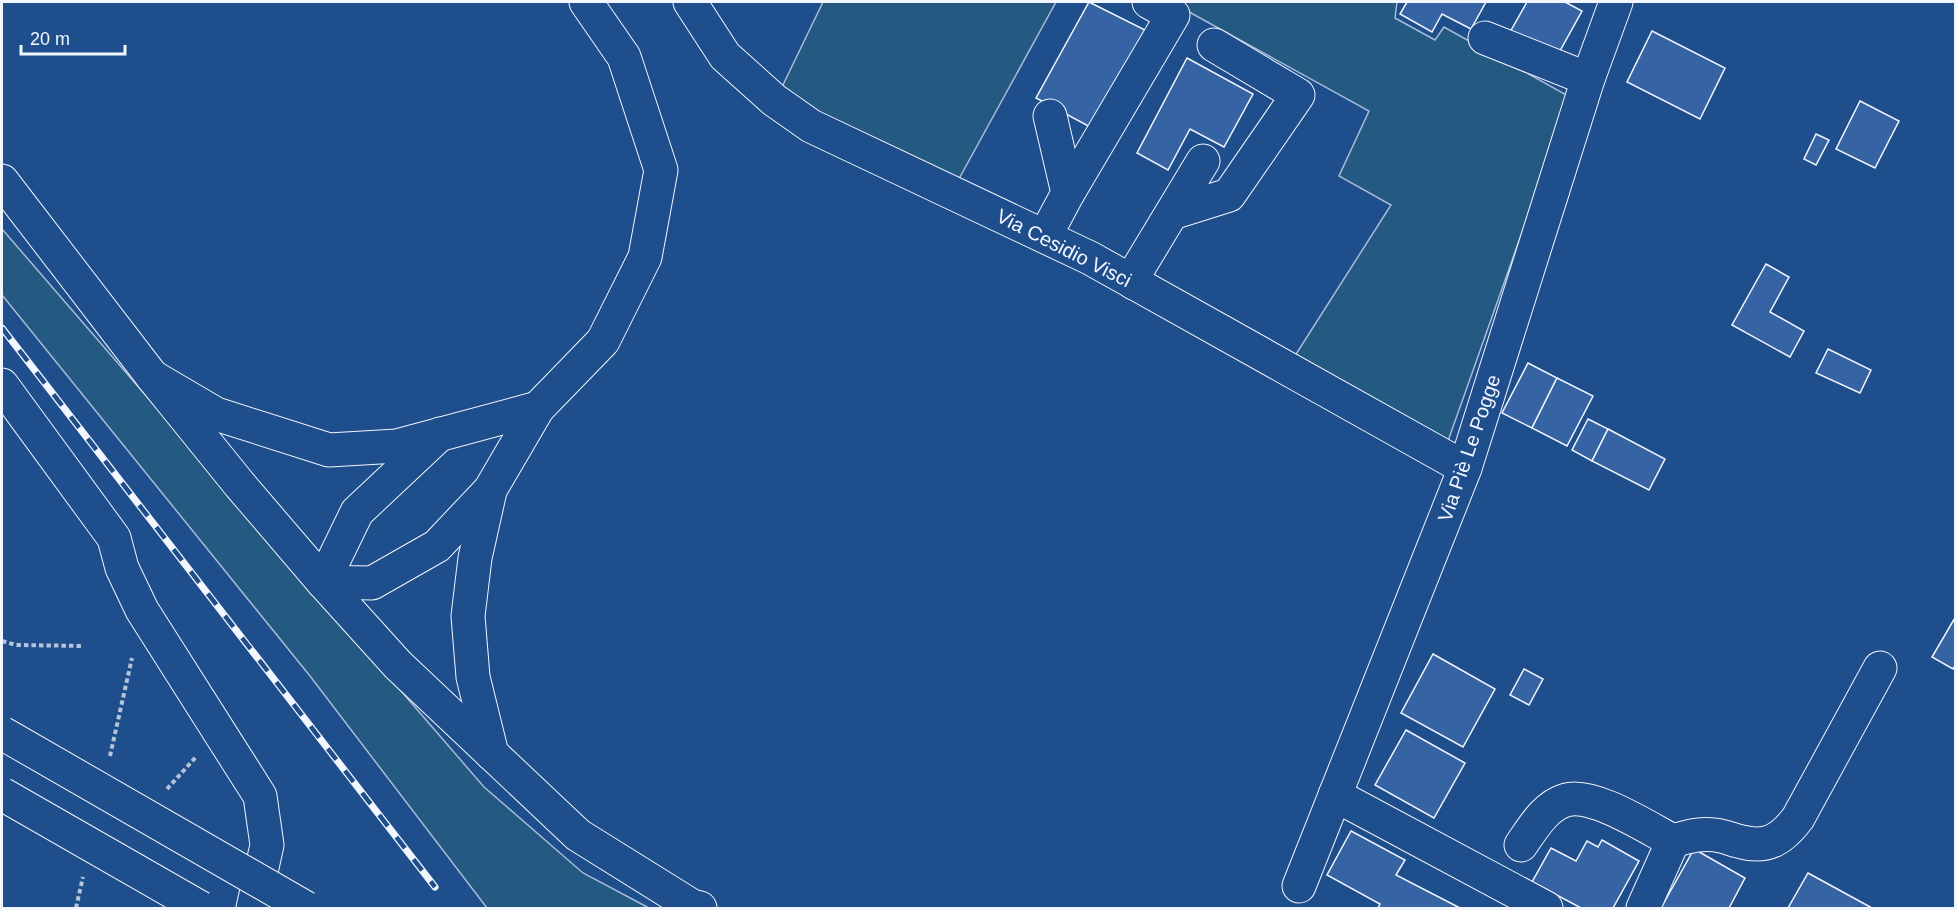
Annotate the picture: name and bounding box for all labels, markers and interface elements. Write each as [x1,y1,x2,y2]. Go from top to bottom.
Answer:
scale bar [21,18,124,56]
text: 20 m [30,29,70,49]
street label: Via Cesidio Visci [993,205,1135,291]
street label: Via Piè Le Pogge [1433,372,1505,524]

